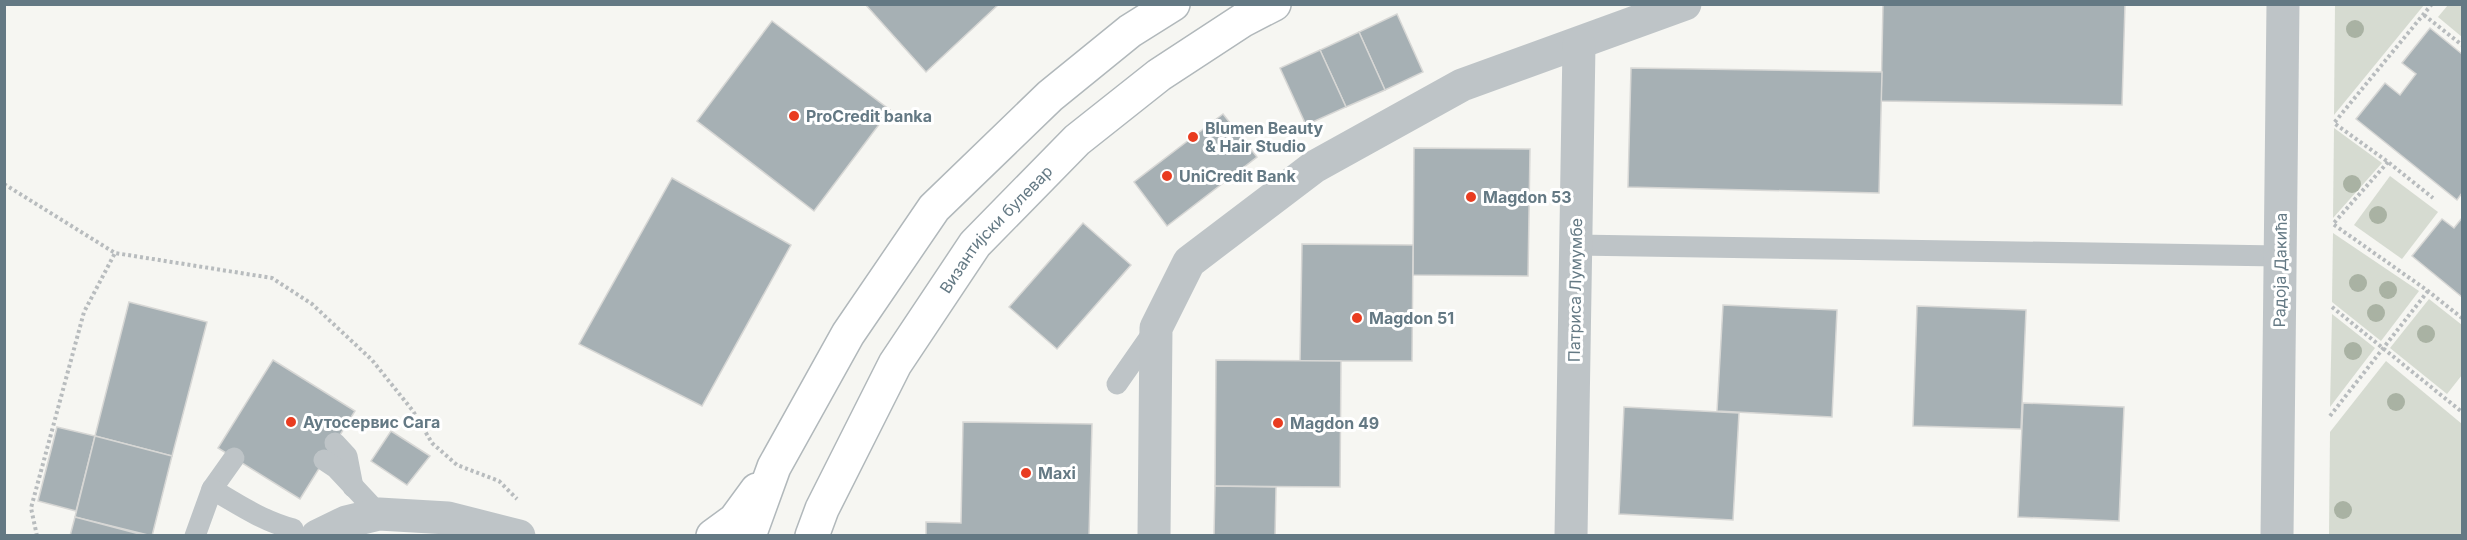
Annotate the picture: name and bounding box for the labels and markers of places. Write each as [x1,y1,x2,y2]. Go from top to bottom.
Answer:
place label: ProCredit banka [806,106,932,126]
marker: ProCredit banka [787,109,801,123]
place label: Blumen Beauty & Hair Studio [1205,118,1324,156]
marker: Blumen Beauty & Hair Studio [1186,130,1200,144]
place label: UniCredit Bank [1179,166,1296,186]
marker: UniCredit Bank [1160,169,1174,183]
place label: Magdon 53 [1483,187,1572,207]
marker: Magdon 53 [1464,190,1478,204]
place label: Magdon 51 [1369,308,1454,328]
marker: Magdon 51 [1350,311,1364,325]
place label: Аутосервис Сага [303,412,440,432]
place label: Magdon 49 [1290,413,1379,433]
marker: Аутосервис Сага [284,415,298,429]
marker: Magdon 49 [1271,416,1285,430]
place label: Maxi [1038,463,1076,483]
marker: Maxi [1019,466,1033,480]

